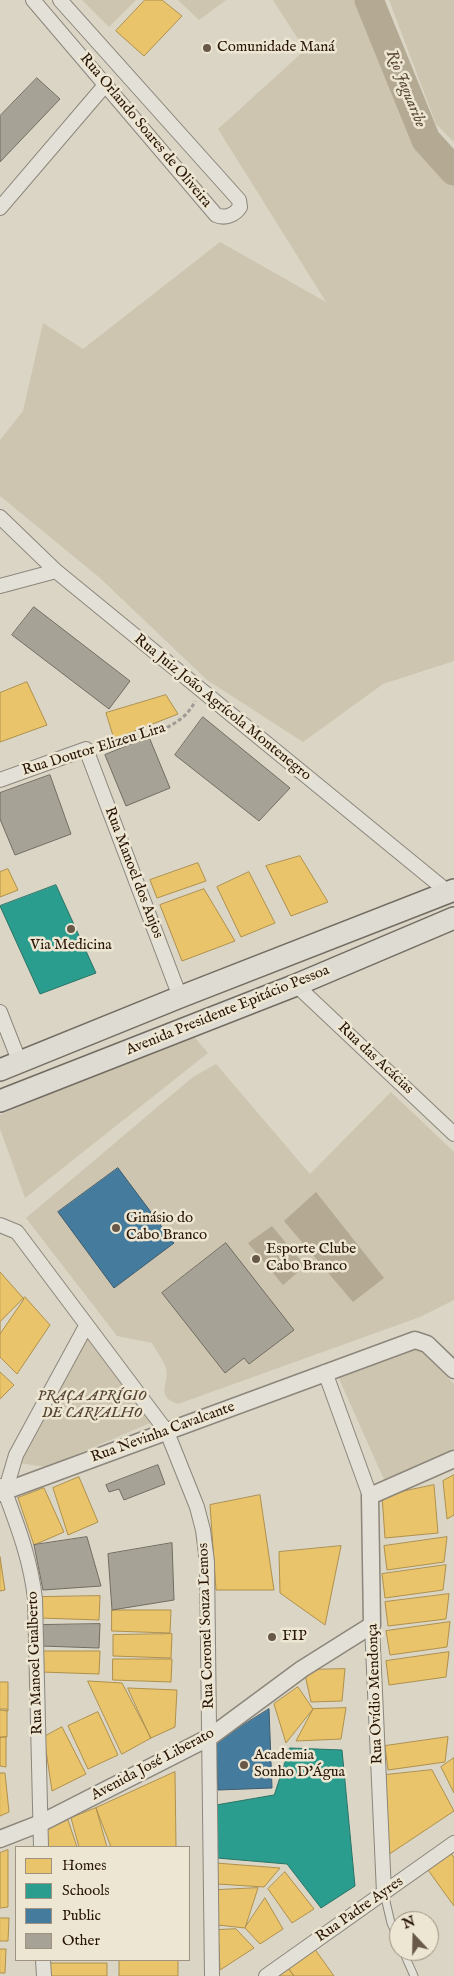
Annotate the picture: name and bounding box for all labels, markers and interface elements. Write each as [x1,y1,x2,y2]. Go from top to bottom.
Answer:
place label: Comunidade Maná [217,39,335,57]
marker: Comunidade Maná [201,42,213,54]
water label: Rio Jaguaribe [381,47,429,131]
street label: Rua Orlando Soares de Oliveira [75,50,215,212]
street label: Rua Juiz João Agrícola Montenegro [130,631,314,785]
street label: Rua Doutor Elizeu Lira [20,720,168,780]
street label: Rua Manoel dos Anjos [100,805,166,941]
marker: Via Medicina [65,923,77,935]
place label: Via Medicina [30,937,112,955]
street label: Avenida Presidente Epitácio Pessoa [124,962,332,1060]
street label: Rua das Acácias [333,1019,417,1099]
place label: Ginásio do Cabo Branco [126,1210,207,1245]
marker: Ginásio do Cabo Branco [110,1222,122,1234]
place label: Esporte Clube Cabo Branco [266,1241,356,1276]
marker: Esporte Clube Cabo Branco [250,1253,262,1265]
park label: PRAÇA APRÍGIO DE CARVALHO [37,1388,147,1423]
street label: Rua Nevinha Cavalcante [89,1399,237,1467]
street label: Rua Coronel Souza Lemos [195,1543,219,1709]
street label: Rua Manoel Gualberto [24,1591,48,1735]
street label: Rua Ovídio Mendonça [365,1623,387,1765]
place label: FIP [282,1628,307,1646]
marker: FIP [266,1631,278,1643]
street label: Avenida José Liberato [88,1725,218,1805]
place label: Academia Sonho D'Água [254,1747,345,1782]
marker: Academia Sonho D'Água [238,1759,250,1771]
legend [15,1846,190,1961]
text: Homes [62,1856,106,1875]
street label: Rua Padre Ayres [313,1873,407,1947]
text: Schools [62,1881,110,1900]
text: Public [62,1906,101,1925]
north arrow [389,1911,439,1961]
text: N [400,1912,418,1934]
text: Other [62,1931,100,1950]

